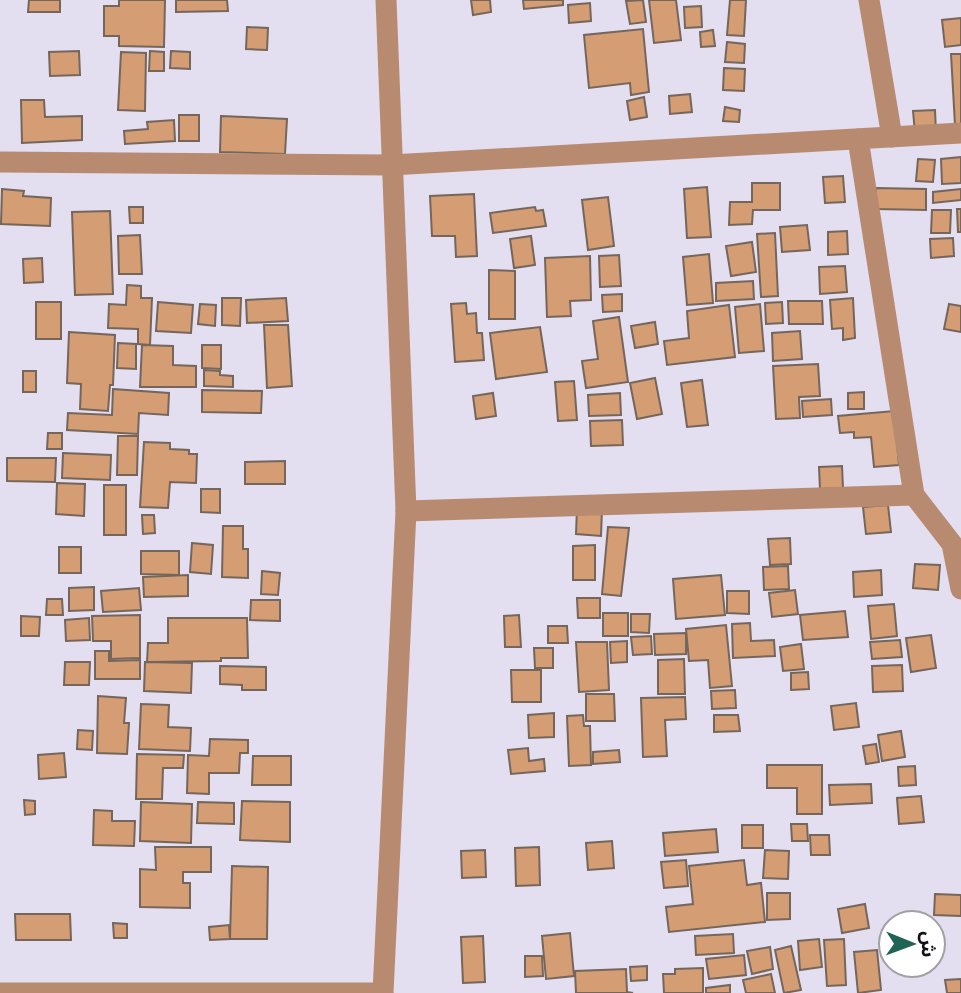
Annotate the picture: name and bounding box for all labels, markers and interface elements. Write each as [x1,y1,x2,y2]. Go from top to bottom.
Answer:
north arrow [877,909,947,979]
text: ش [916,931,942,958]

